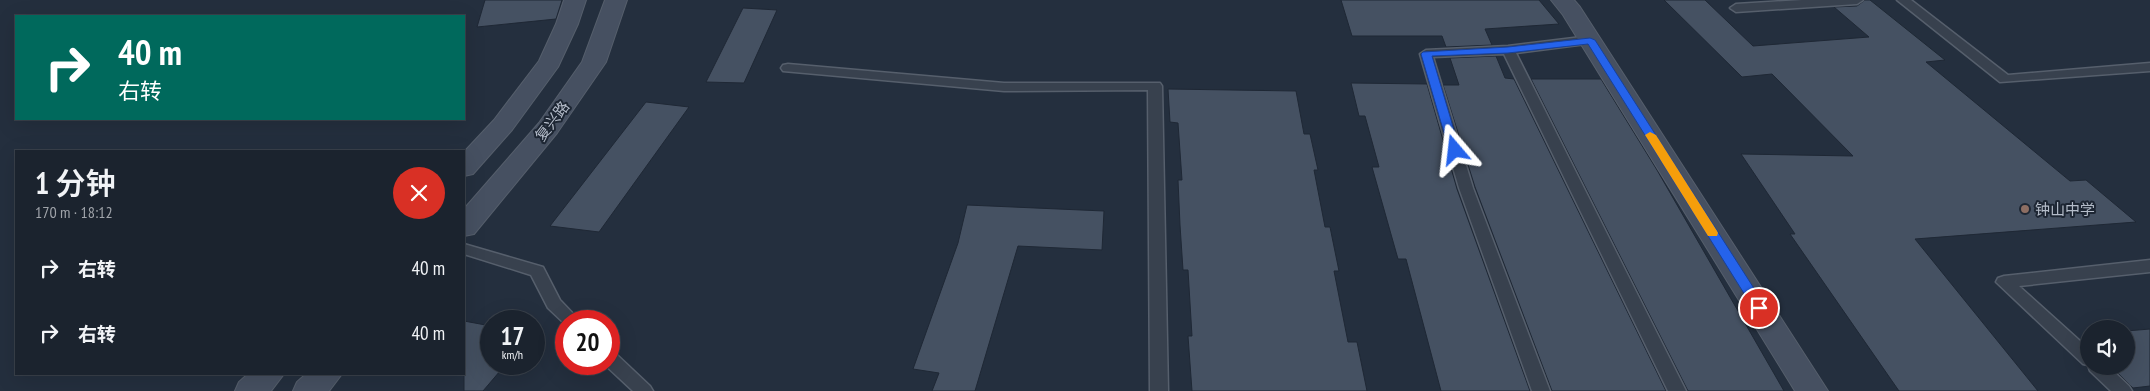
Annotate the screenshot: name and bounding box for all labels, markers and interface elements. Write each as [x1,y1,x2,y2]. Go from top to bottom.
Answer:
text: 40 m [118,29,182,75]
icon: right [35,35,100,100]
text: 右转 [118,77,162,105]
street label: 复兴路 [531,97,573,145]
position arrow [1428,123,1480,175]
text: 1 分钟 [35,163,116,202]
button: close [393,167,445,219]
place label: 钟山中学 [2035,200,2095,219]
text: 170 m · 18:12 [35,202,113,222]
marker: 钟山中学 [2019,203,2031,215]
icon: right [35,254,63,282]
text: 40 m [412,256,445,280]
text: 右转 [78,257,116,281]
pin [1738,287,1780,329]
icon: arrive [1745,294,1773,322]
speed limit sign: 20 [555,310,620,375]
icon: right [35,319,63,347]
text: 17 [501,320,524,352]
map controls [2080,320,2135,375]
button: sound [2080,320,2135,375]
text: 40 m [412,321,445,345]
text: 右转 [78,322,116,346]
text: km/h [502,347,523,362]

